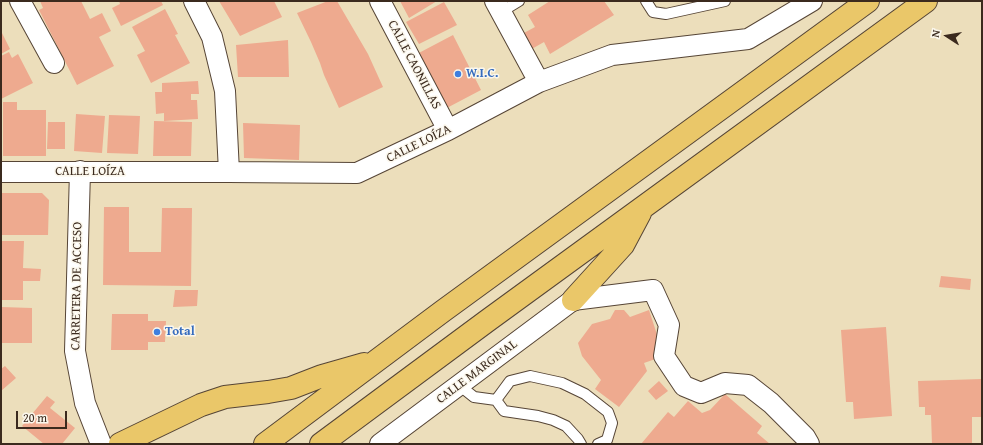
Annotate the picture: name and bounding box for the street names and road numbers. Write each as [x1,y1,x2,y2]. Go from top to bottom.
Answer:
street label: CALLE CAONILLAS [384,18,444,112]
street label: CALLE LOÍZA [384,122,454,166]
street label: CALLE LOÍZA [55,164,125,180]
street label: CARRETERA DE ACCESO [68,222,86,350]
street label: CALLE MARGINAL [434,337,520,407]

